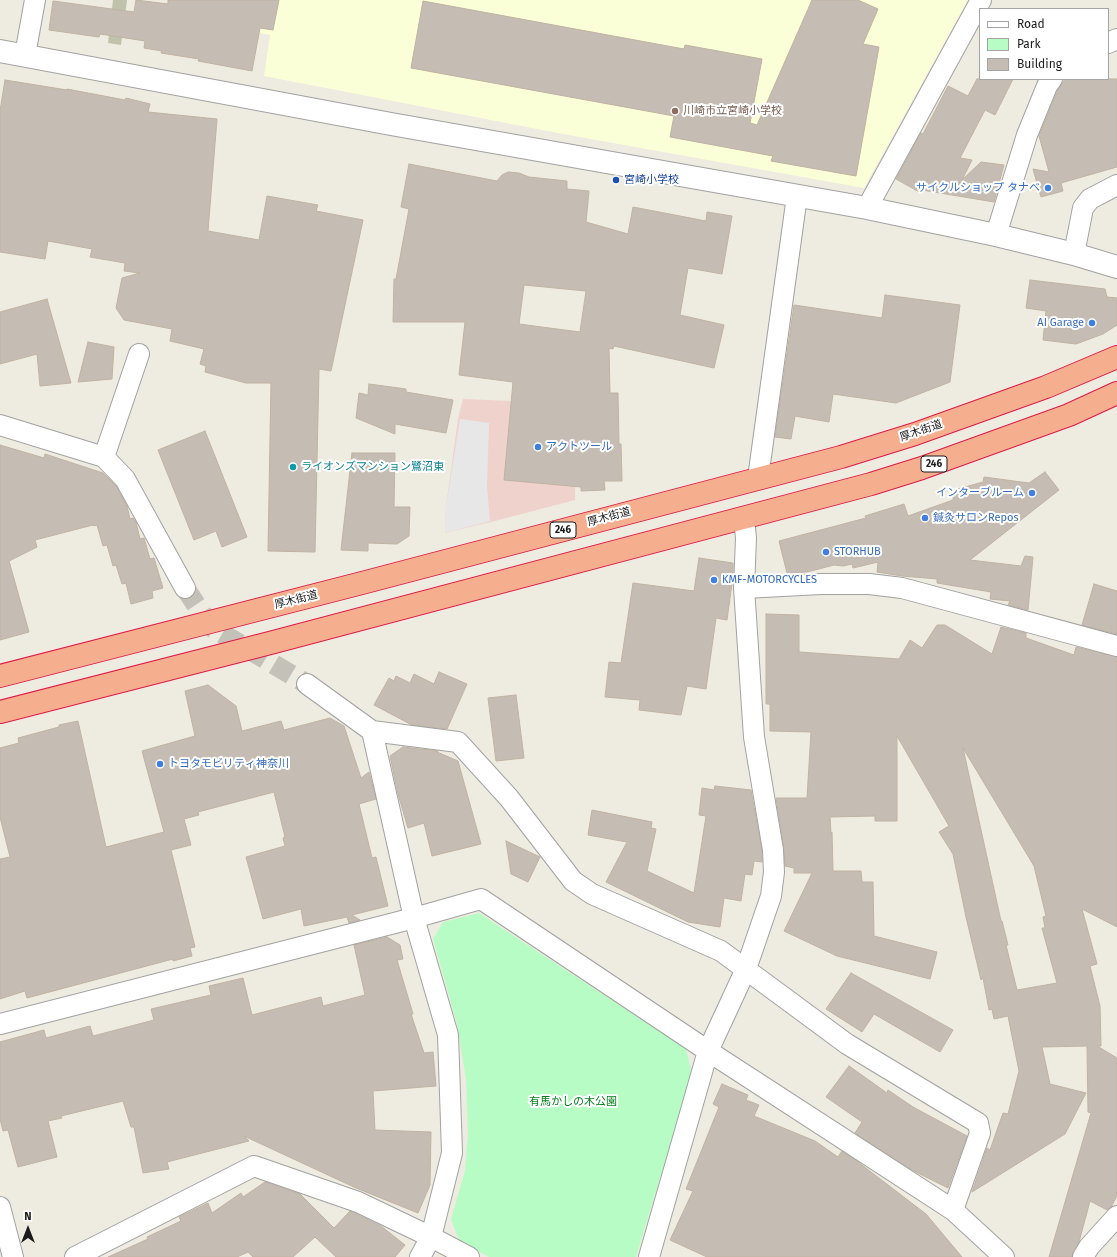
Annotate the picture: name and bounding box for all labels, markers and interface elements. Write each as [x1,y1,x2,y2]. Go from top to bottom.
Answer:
legend [979,8,1109,80]
text: Road [1017,17,1045,31]
text: Park [1017,37,1041,51]
text: Building [1017,57,1062,71]
place label: 川崎市立宮崎小学校 [683,104,782,118]
marker: 川崎市立宮崎小学校 [670,106,680,116]
place label: 宮崎小学校 [624,173,679,187]
marker: 宮崎小学校 [611,175,621,185]
place label: サイクルショップ タナベ [916,181,1040,195]
marker: サイクルショップ タナベ [1043,183,1053,193]
place label: AI Garage [1037,316,1084,330]
marker: AI Garage [1087,318,1097,328]
street label: 厚木街道 [898,418,944,444]
place label: アクトツール [546,440,612,454]
marker: アクトツール [533,442,543,452]
road number: 246 [921,456,947,472]
place label: ライオンズマンション鷺沼東 [301,460,444,474]
marker: ライオンズマンション鷺沼東 [288,462,298,472]
place label: インターブルーム [936,486,1024,500]
marker: インターブルーム [1027,488,1037,498]
street label: 厚木街道 [586,505,632,529]
place label: 鍼灸サロンRepos [933,511,1019,525]
marker: 鍼灸サロンRepos [920,513,930,523]
road number: 246 [550,522,576,538]
place label: STORHUB [834,545,881,559]
marker: STORHUB [821,547,831,557]
place label: KMF-MOTORCYCLES [722,573,817,587]
marker: KMF-MOTORCYCLES [709,575,719,585]
street label: 厚木街道 [273,588,319,612]
place label: トヨタモビリティ神奈川 [168,757,289,771]
marker: トヨタモビリティ神奈川 [155,759,165,769]
park label: 有馬かしの木公園 [529,1095,617,1109]
north arrow [8,1209,48,1249]
text: N [24,1210,32,1223]

